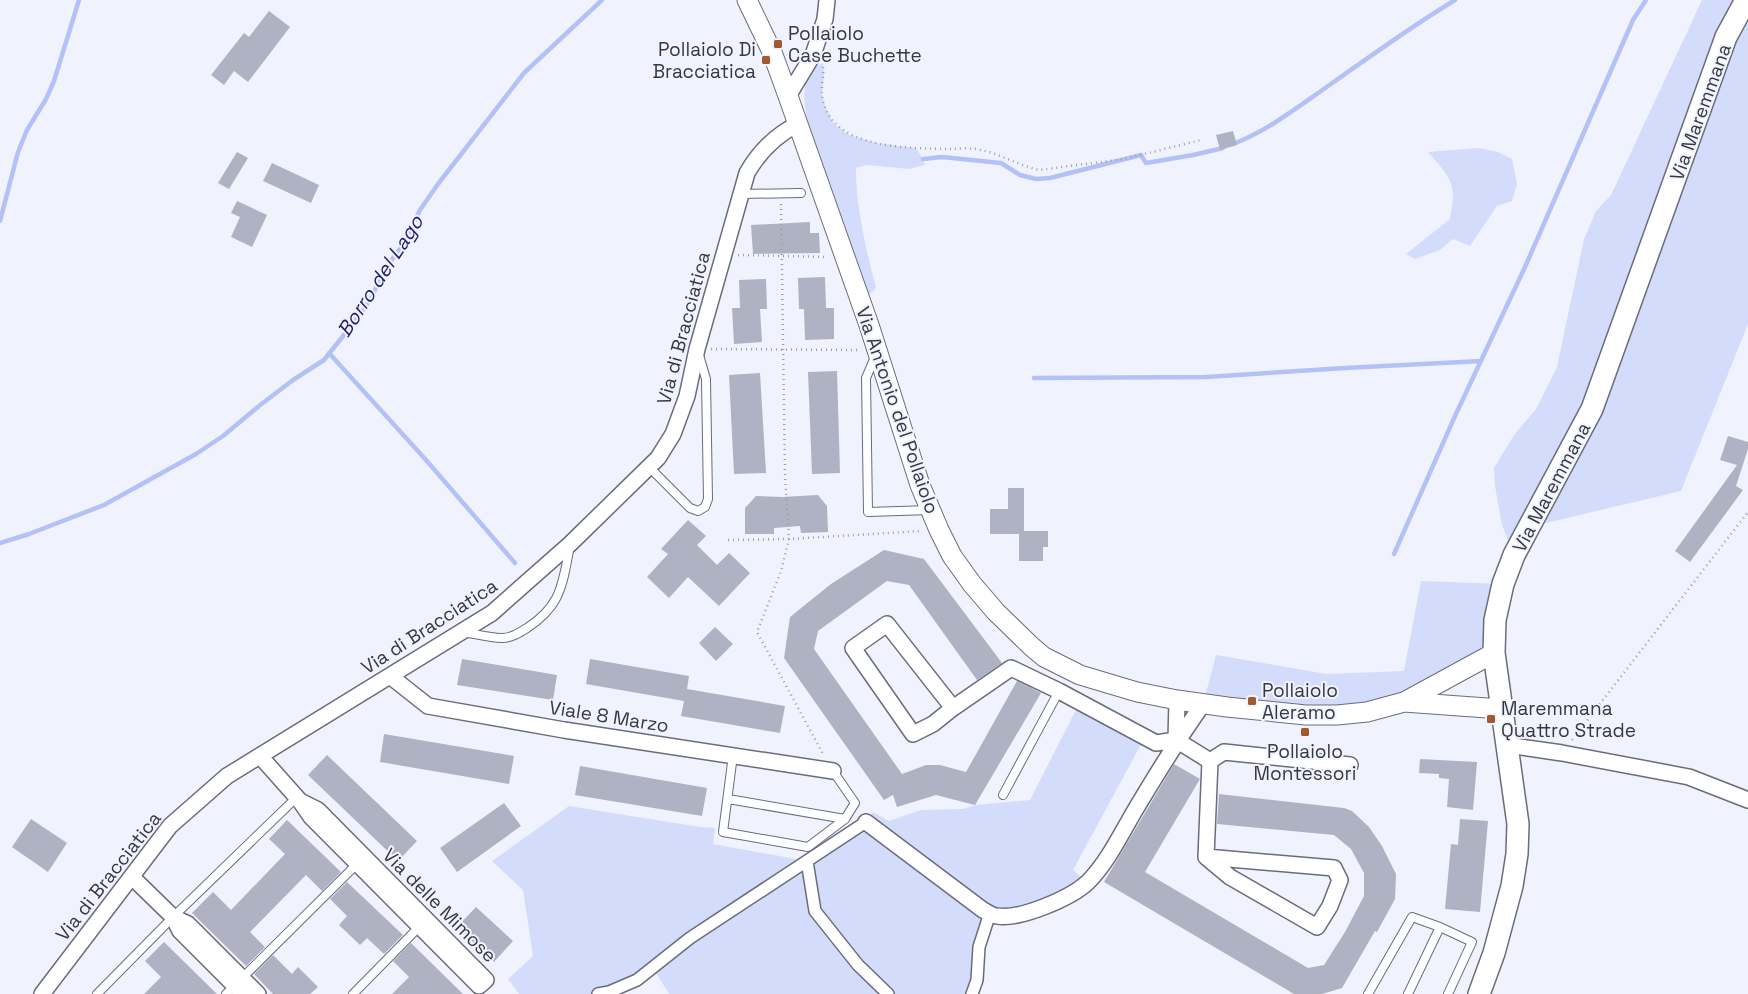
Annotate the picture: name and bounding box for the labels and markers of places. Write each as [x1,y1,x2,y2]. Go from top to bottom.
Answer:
place label: Pollaiolo Case Buchette [788,21,922,68]
place label: Pollaiolo Di Bracciatica [653,37,756,84]
marker: Pollaiolo Case Buchette [772,38,784,50]
marker: Pollaiolo Di Bracciatica [760,54,772,66]
place label: Pollaiolo Aleramo [1262,678,1338,725]
marker: Pollaiolo Aleramo [1246,695,1258,707]
place label: Maremmana Quattro Strade [1501,696,1636,743]
marker: Maremmana Quattro Strade [1485,713,1497,725]
marker: Pollaiolo Montessori [1299,726,1311,738]
place label: Pollaiolo Montessori [1254,739,1356,786]

